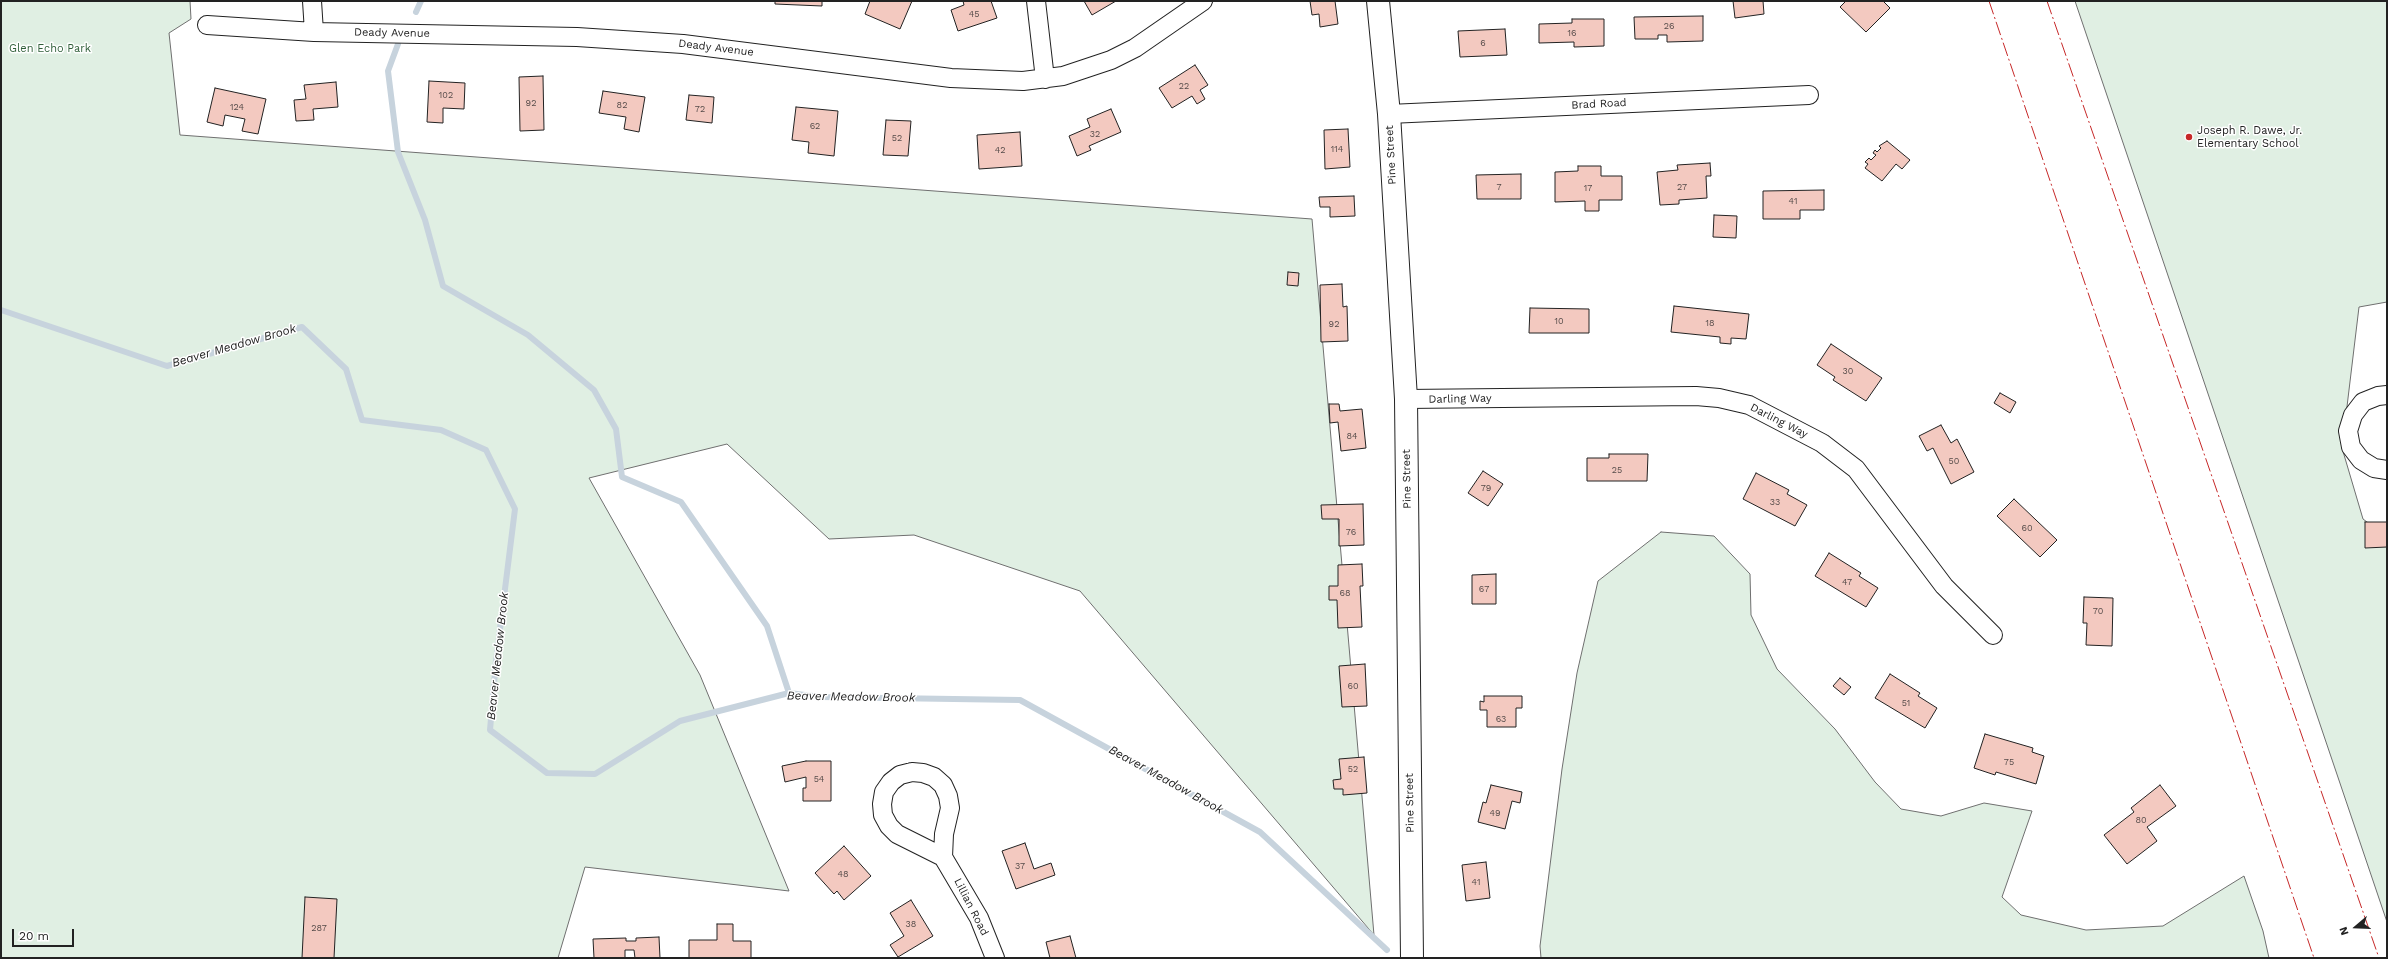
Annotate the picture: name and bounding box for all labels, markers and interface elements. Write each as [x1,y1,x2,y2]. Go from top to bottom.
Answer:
house number: 45 [969,9,979,19]
house number: 26 [1664,21,1674,31]
street label: Deady Avenue [354,26,430,40]
house number: 16 [1568,28,1576,38]
street label: Deady Avenue [678,37,754,59]
house number: 6 [1480,38,1486,48]
park label: Glen Echo Park [9,42,91,56]
house number: 22 [1179,81,1189,91]
house number: 102 [439,90,453,100]
street label: Brad Road [1571,96,1627,112]
house number: 92 [526,98,536,108]
house number: 82 [617,100,627,110]
house number: 124 [230,102,244,112]
house number: 72 [695,104,705,114]
house number: 62 [810,121,820,131]
place label: Joseph R. Dawe, Jr. Elementary School [2197,124,2302,150]
street label: Pine Street [1383,125,1399,185]
house number: 32 [1090,129,1100,139]
marker: Joseph R. Dawe, Jr. Elementary School [2184,132,2194,142]
house number: 52 [892,133,902,143]
house number: 114 [1331,144,1343,154]
house number: 42 [995,145,1005,155]
house number: 7 [1496,182,1502,192]
house number: 27 [1677,182,1687,192]
house number: 17 [1584,183,1592,193]
house number: 41 [1789,196,1797,206]
house number: 10 [1554,316,1564,326]
house number: 18 [1705,318,1715,328]
house number: 92 [1329,319,1339,329]
water label: Beaver Meadow Brook [170,321,298,371]
house number: 30 [1843,366,1853,376]
street label: Darling Way [1428,392,1492,406]
street label: Darling Way [1748,401,1810,441]
house number: 84 [1346,431,1358,441]
street label: Pine Street [1400,449,1414,509]
house number: 50 [1949,456,1959,466]
house number: 25 [1612,465,1622,475]
house number: 79 [1481,483,1491,493]
house number: 33 [1770,497,1780,507]
house number: 60 [2021,523,2033,533]
house number: 76 [1346,527,1356,537]
house number: 47 [1842,577,1852,587]
house number: 67 [1479,584,1489,594]
house number: 68 [1339,588,1351,598]
water label: Beaver Meadow Brook [484,591,512,721]
house number: 70 [2093,606,2103,616]
house number: 60 [1347,681,1359,691]
water label: Beaver Meadow Brook [787,689,915,705]
house number: 51 [1902,698,1910,708]
house number: 63 [1496,714,1506,724]
water label: Beaver Meadow Brook [1106,743,1226,817]
house number: 75 [2004,757,2014,767]
house number: 52 [1348,764,1358,774]
street label: Pine Street [1403,773,1417,833]
house number: 54 [814,774,824,784]
house number: 49 [1489,808,1501,818]
house number: 80 [2135,815,2147,825]
house number: 37 [1015,861,1025,871]
house number: 48 [837,869,849,879]
street label: Lillian Road [951,876,991,938]
house number: 41 [1472,877,1480,887]
north arrow [2336,907,2376,947]
house number: 38 [906,919,916,929]
scale bar [14,921,76,947]
house number: 287 [311,923,327,933]
text: N [2337,925,2352,937]
text: 20 m [19,929,49,943]

